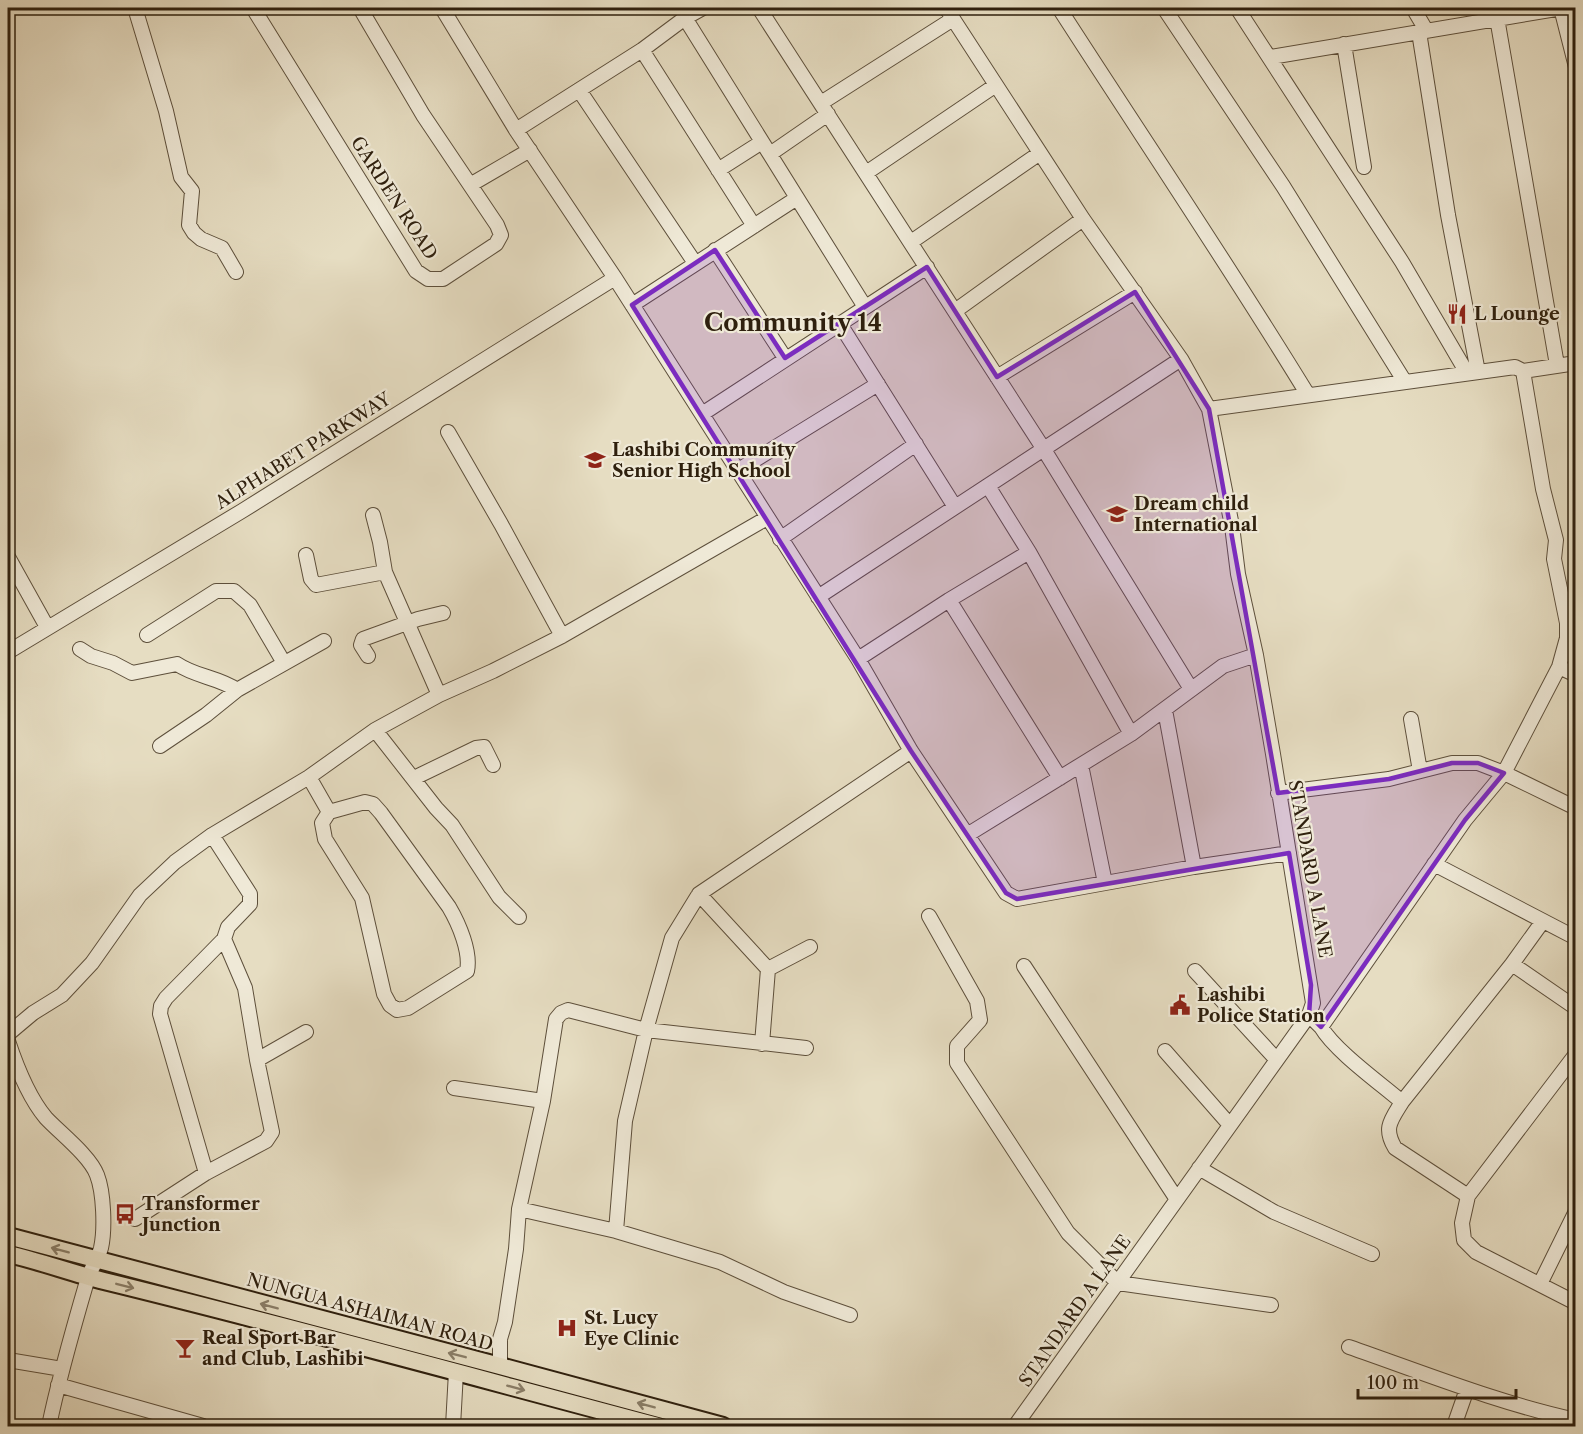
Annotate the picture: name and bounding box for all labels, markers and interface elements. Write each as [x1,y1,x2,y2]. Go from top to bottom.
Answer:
street label: GARDEN ROAD [346,132,442,264]
restaurant icon: L Lounge [1445,302,1469,326]
place label: L Lounge [1474,303,1560,325]
district label: Community 14 [704,308,882,337]
street label: ALPHABET PARKWAY [210,387,396,515]
place label: Lashibi Community Senior High School [612,439,796,482]
school or university icon: Lashibi Community Senior High School [583,448,607,472]
place label: Dream child International [1134,493,1258,536]
school or university icon: Dream child International [1105,502,1129,526]
street label: STANDARD A LANE [1284,778,1336,960]
place label: Lashibi Police Station [1197,984,1326,1027]
public building icon: Lashibi Police Station [1168,993,1192,1017]
place label: Transformer Junction [139,1193,260,1236]
bus stop icon: Transformer Junction [113,1202,137,1226]
street label: STANDARD A LANE [1014,1231,1136,1391]
one-way arrow [51,1244,70,1256]
street label: NUNGUA ASHAIMAN ROAD [244,1268,496,1356]
one-way arrow [115,1281,134,1293]
one-way arrow [260,1299,279,1311]
place label: St. Lucy Eye Clinic [584,1307,679,1350]
hospital icon: St. Lucy Eye Clinic [555,1316,579,1340]
place label: Real Sport Bar and Club, Lashibi [202,1327,364,1370]
bar icon: Real Sport Bar and Club, Lashibi [173,1336,197,1360]
one-way arrow [448,1349,467,1361]
scale bar [1358,1362,1516,1400]
text: 100 m [1367,1372,1419,1394]
one-way arrow [507,1383,526,1395]
one-way arrow [637,1399,656,1410]

